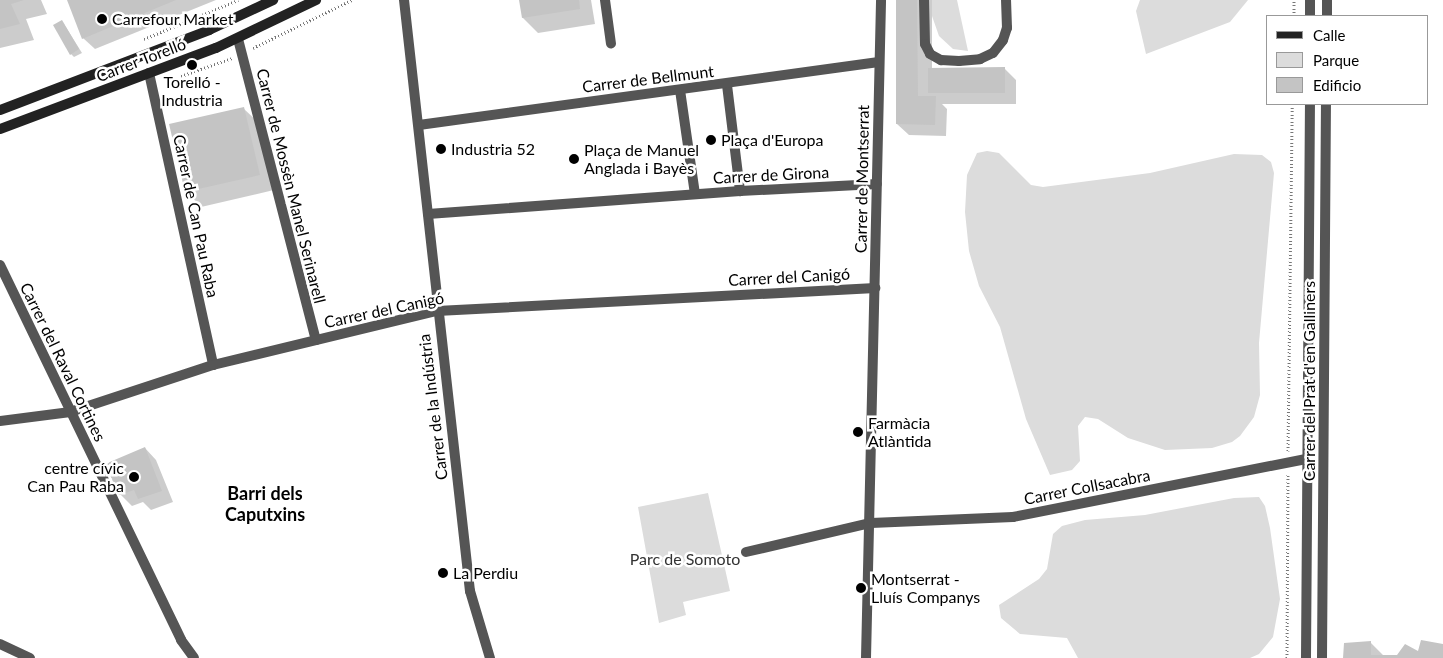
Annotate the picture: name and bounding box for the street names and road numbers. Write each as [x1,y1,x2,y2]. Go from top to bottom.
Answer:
street label: Carrer Torelló [93,34,189,86]
street label: Carrer de Bellmunt [581,61,715,97]
street label: Carrer de Mossèn Manel Serinarell [252,66,330,306]
street label: Carrer de Montserrat [851,105,873,253]
street label: Carrer de Can Pau Raba [169,133,223,299]
street label: Carrer de Girona [712,162,830,188]
street label: Carrer del Canigó [727,264,851,290]
street label: Carrer del Raval Cortines [16,279,110,445]
street label: Carrer del Prat d'en Galliners [1299,281,1319,481]
street label: Carrer del Canigó [322,288,446,332]
street label: Carrer de la Indústria [415,333,451,481]
street label: Carrer Collsacabra [1022,465,1152,509]

